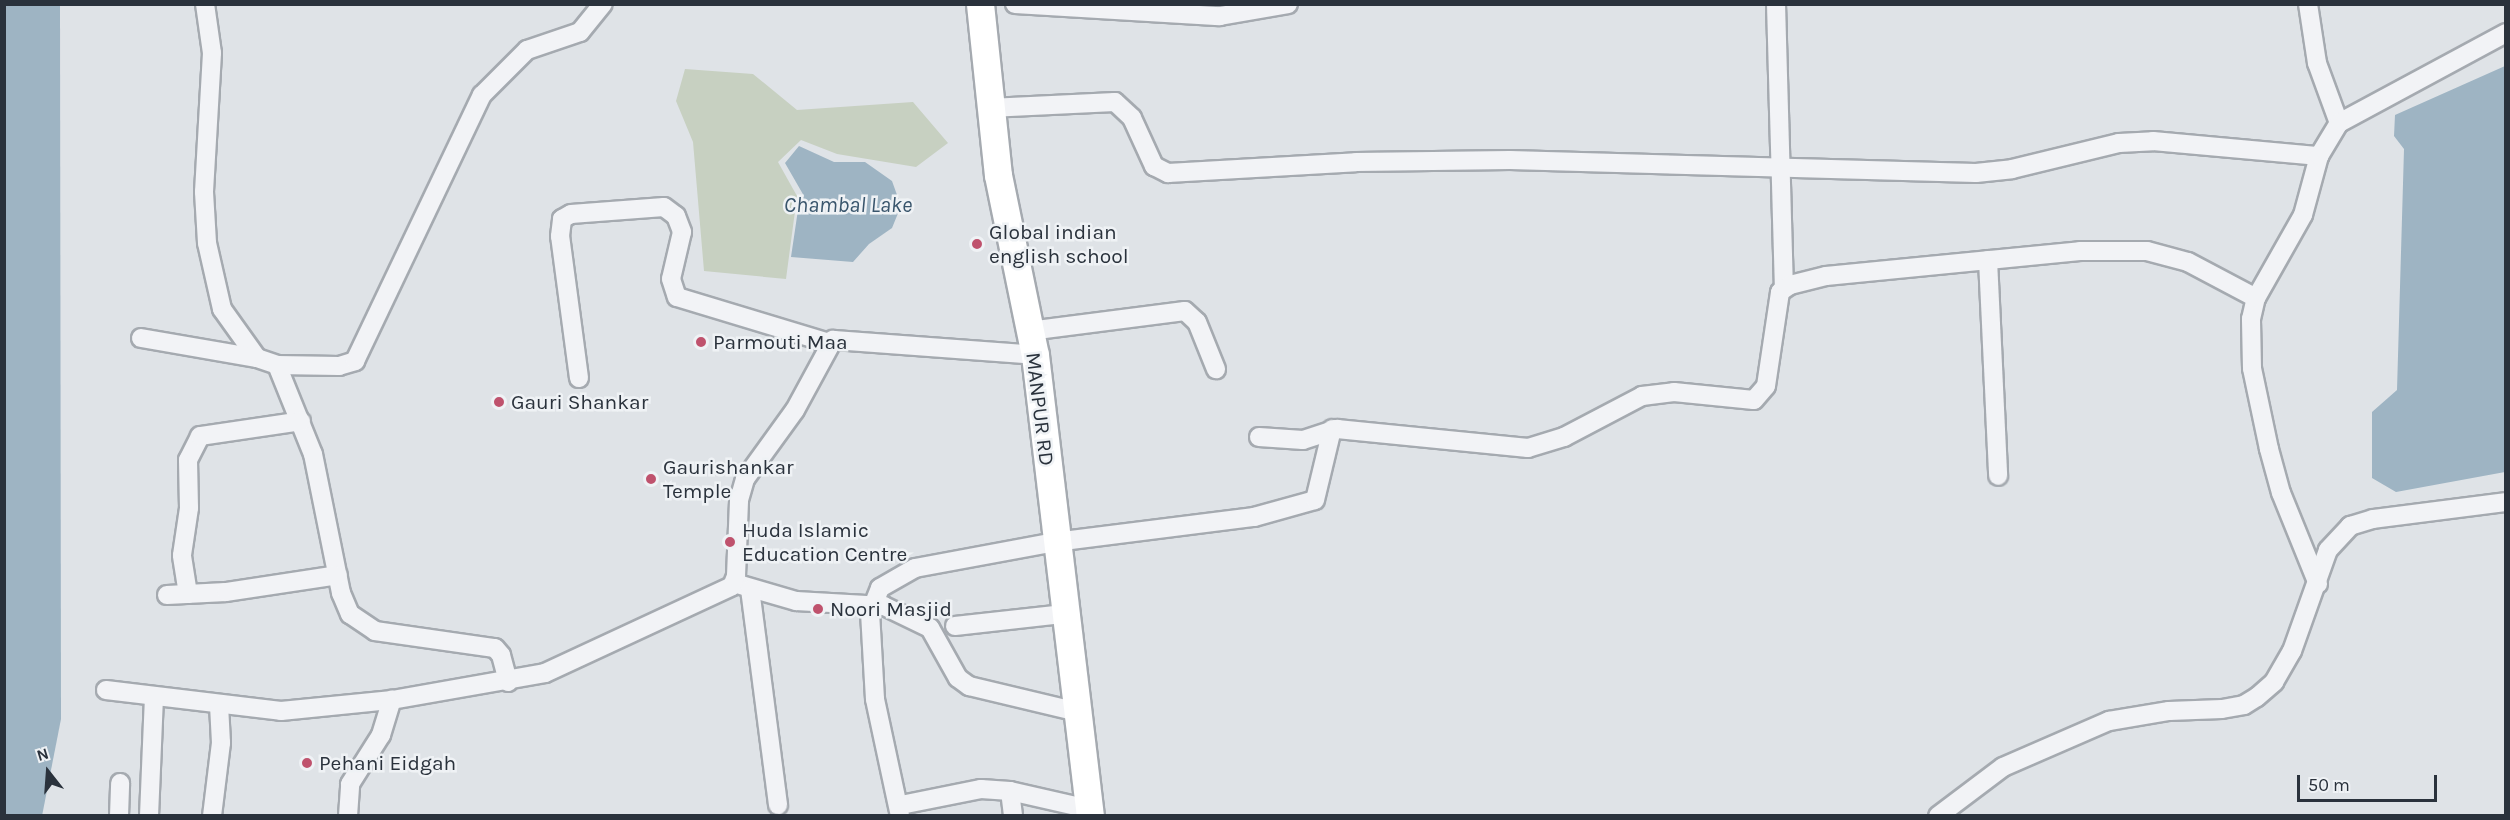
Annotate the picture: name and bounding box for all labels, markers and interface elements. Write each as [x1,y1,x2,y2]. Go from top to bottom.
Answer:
water label: Chambal Lake [784,193,912,219]
place label: Global indian english school [989,219,1129,269]
marker: Global indian english school [970,237,984,251]
place label: Parmouti Maa [713,329,848,355]
marker: Parmouti Maa [694,335,708,349]
street label: MANPUR RD [1021,351,1059,467]
place label: Gauri Shankar [511,389,648,415]
marker: Gauri Shankar [492,395,506,409]
place label: Gaurishankar Temple [663,454,794,504]
marker: Gaurishankar Temple [644,472,658,486]
place label: Huda Islamic Education Centre [742,517,907,567]
marker: Huda Islamic Education Centre [723,535,737,549]
place label: Noori Masjid [830,596,952,622]
marker: Noori Masjid [811,602,825,616]
north arrow [18,742,78,802]
text: N [34,744,51,765]
place label: Pehani Eidgah [319,750,456,776]
marker: Pehani Eidgah [300,756,314,770]
scale bar [2300,763,2440,801]
text: 50 m [2308,774,2350,796]

